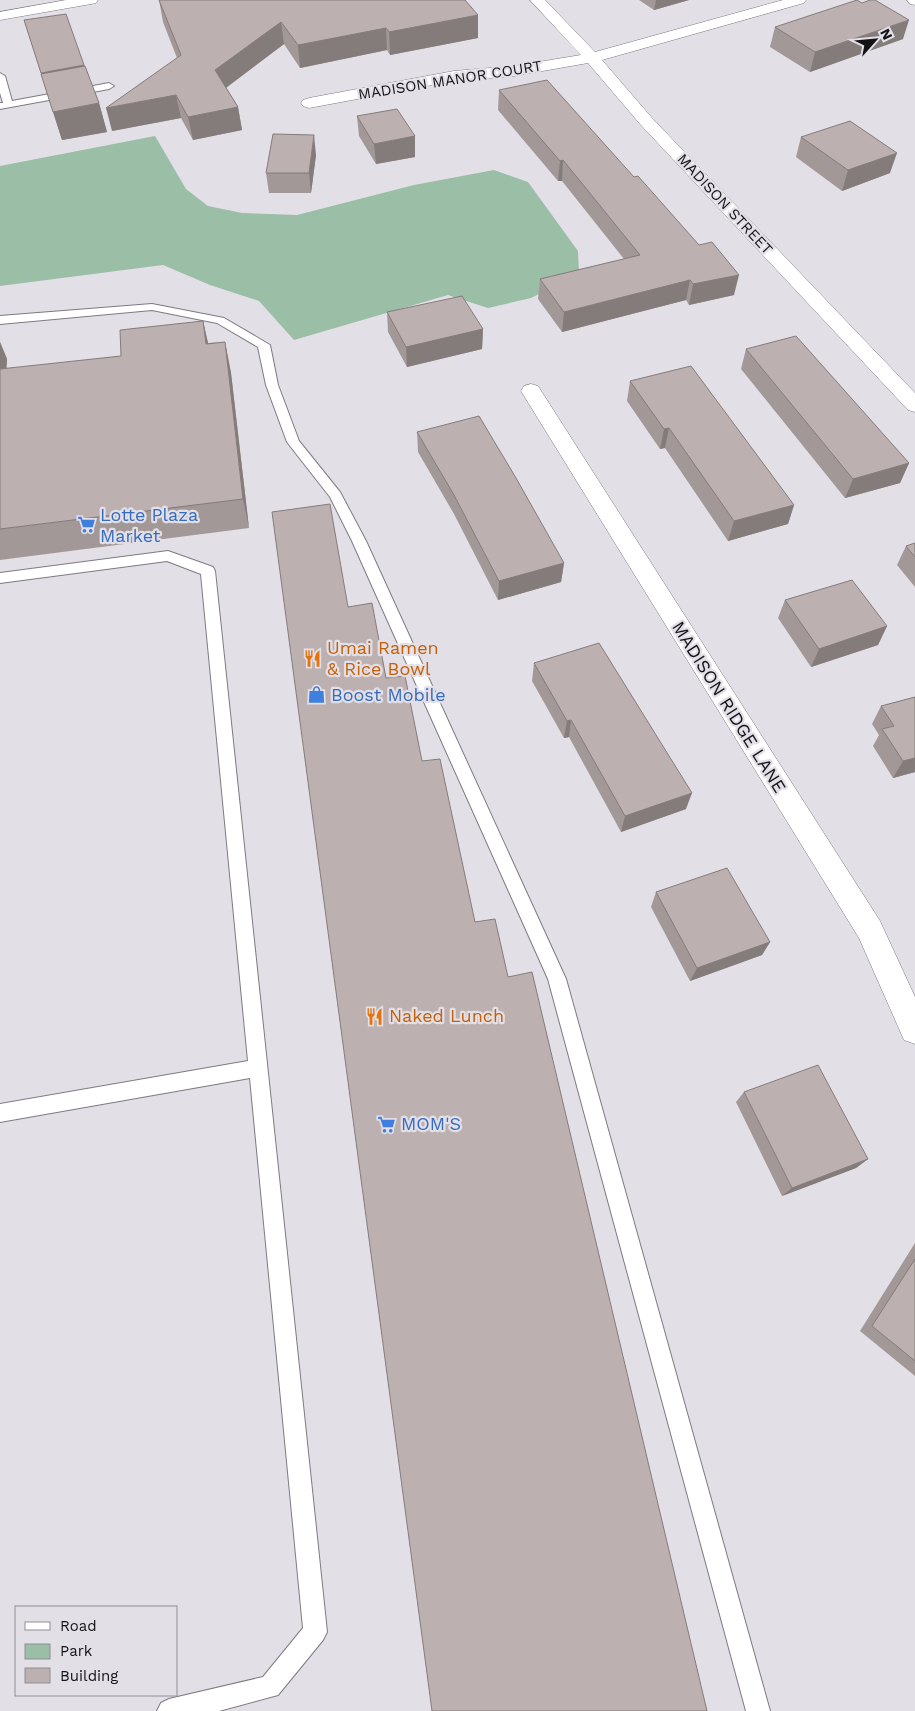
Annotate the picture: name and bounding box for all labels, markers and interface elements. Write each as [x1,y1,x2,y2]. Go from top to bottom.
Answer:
north arrow [850,15,900,65]
text: N [877,26,896,42]
street label: MADISON MANOR COURT [357,57,543,103]
street label: MADISON STREET [674,150,776,258]
place label: Lotte Plaza Market [100,504,198,546]
supermarket icon: Lotte Plaza Market [76,515,96,535]
street label: MADISON RIDGE LANE [668,617,791,796]
place label: Umai Ramen & Rice Bowl [327,637,439,679]
restaurant icon: Umai Ramen & Rice Bowl [303,648,323,668]
place label: Boost Mobile [331,684,446,705]
shop icon: Boost Mobile [307,685,327,705]
place label: Naked Lunch [389,1005,504,1026]
restaurant icon: Naked Lunch [365,1006,385,1026]
place label: MOM'S [401,1113,461,1134]
supermarket icon: MOM'S [377,1114,397,1134]
legend [15,1606,178,1696]
text: Road [60,1617,97,1635]
text: Park [60,1642,93,1660]
text: Building [60,1667,118,1685]

